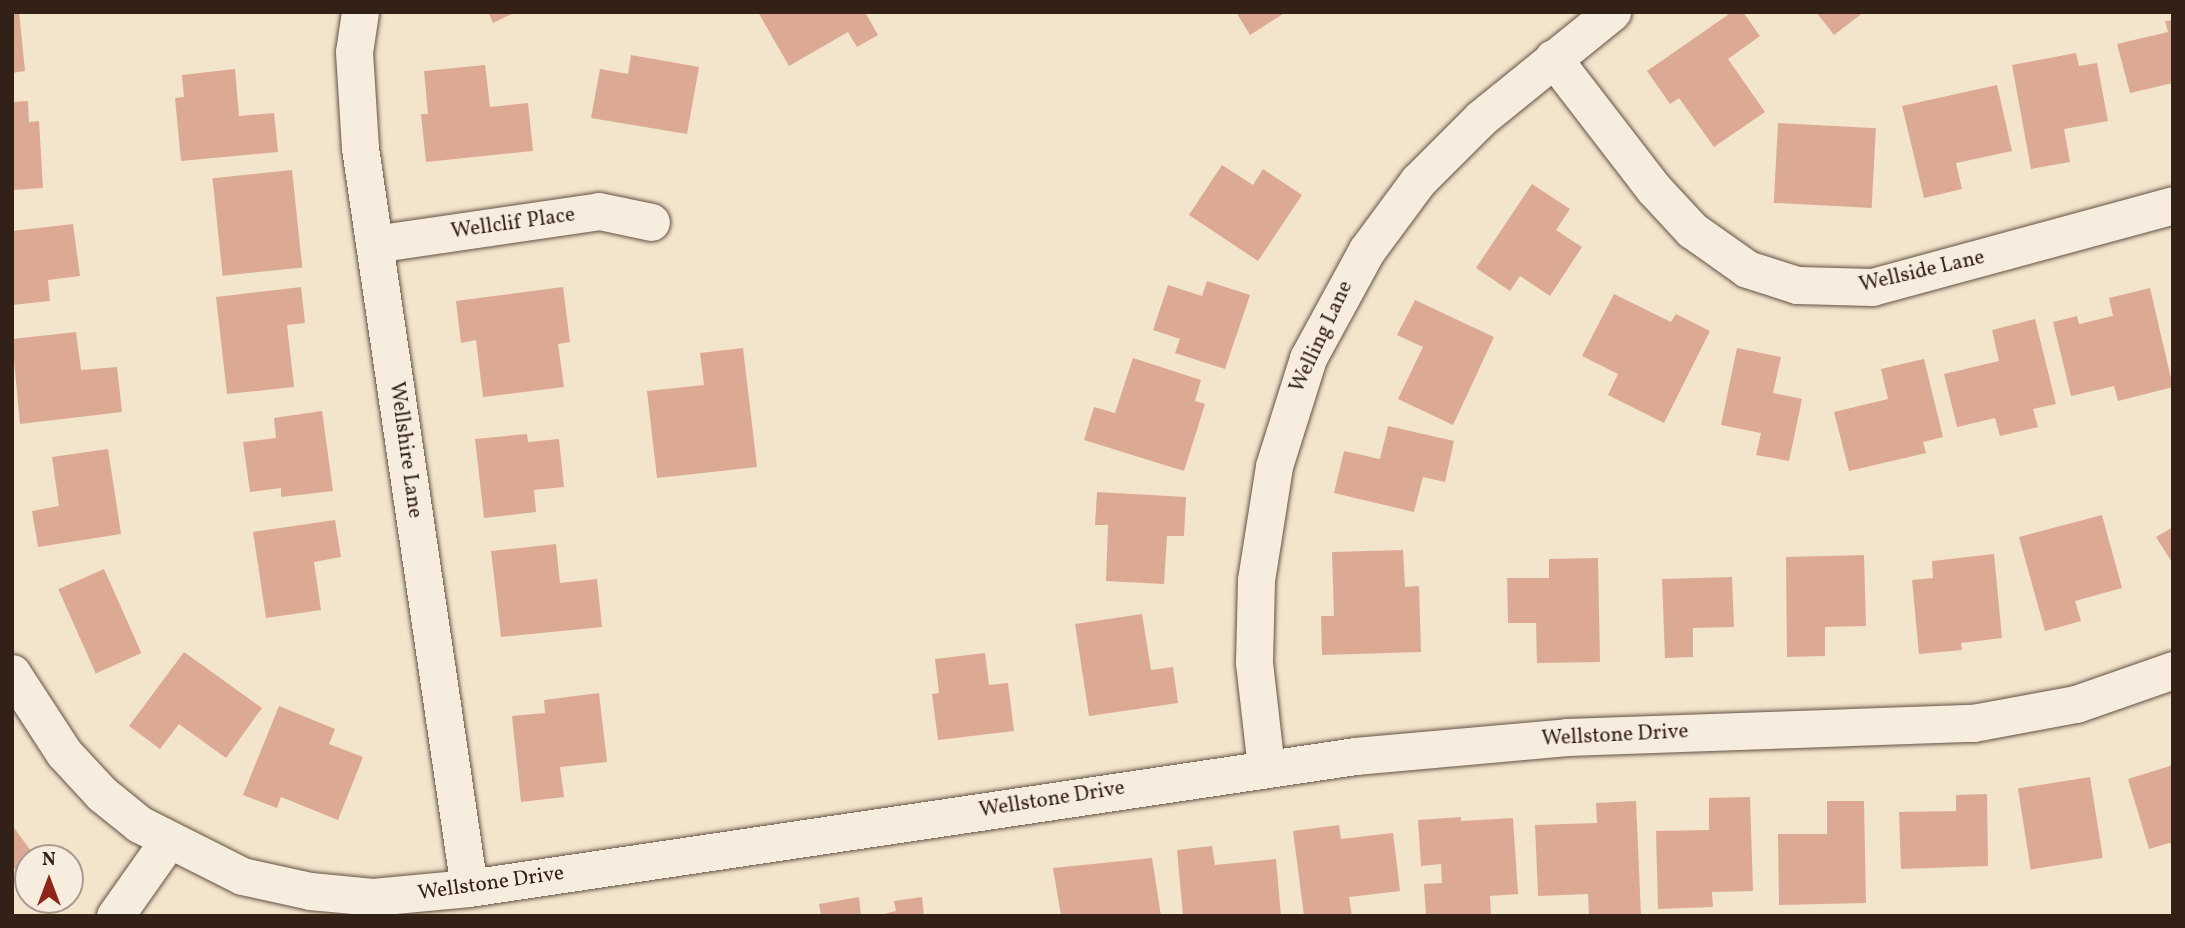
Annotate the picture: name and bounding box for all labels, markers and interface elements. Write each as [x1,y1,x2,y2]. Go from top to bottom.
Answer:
street label: Wellclif Place [450,203,576,245]
street label: Wellside Lane [1857,245,1987,299]
street label: Welling Lane [1285,277,1359,397]
street label: Wellshire Lane [383,380,427,520]
street label: Wellstone Drive [1541,720,1689,752]
street label: Wellstone Drive [977,776,1127,824]
north arrow [14,844,84,914]
text: N [42,847,56,873]
street label: Wellstone Drive [416,861,566,907]

